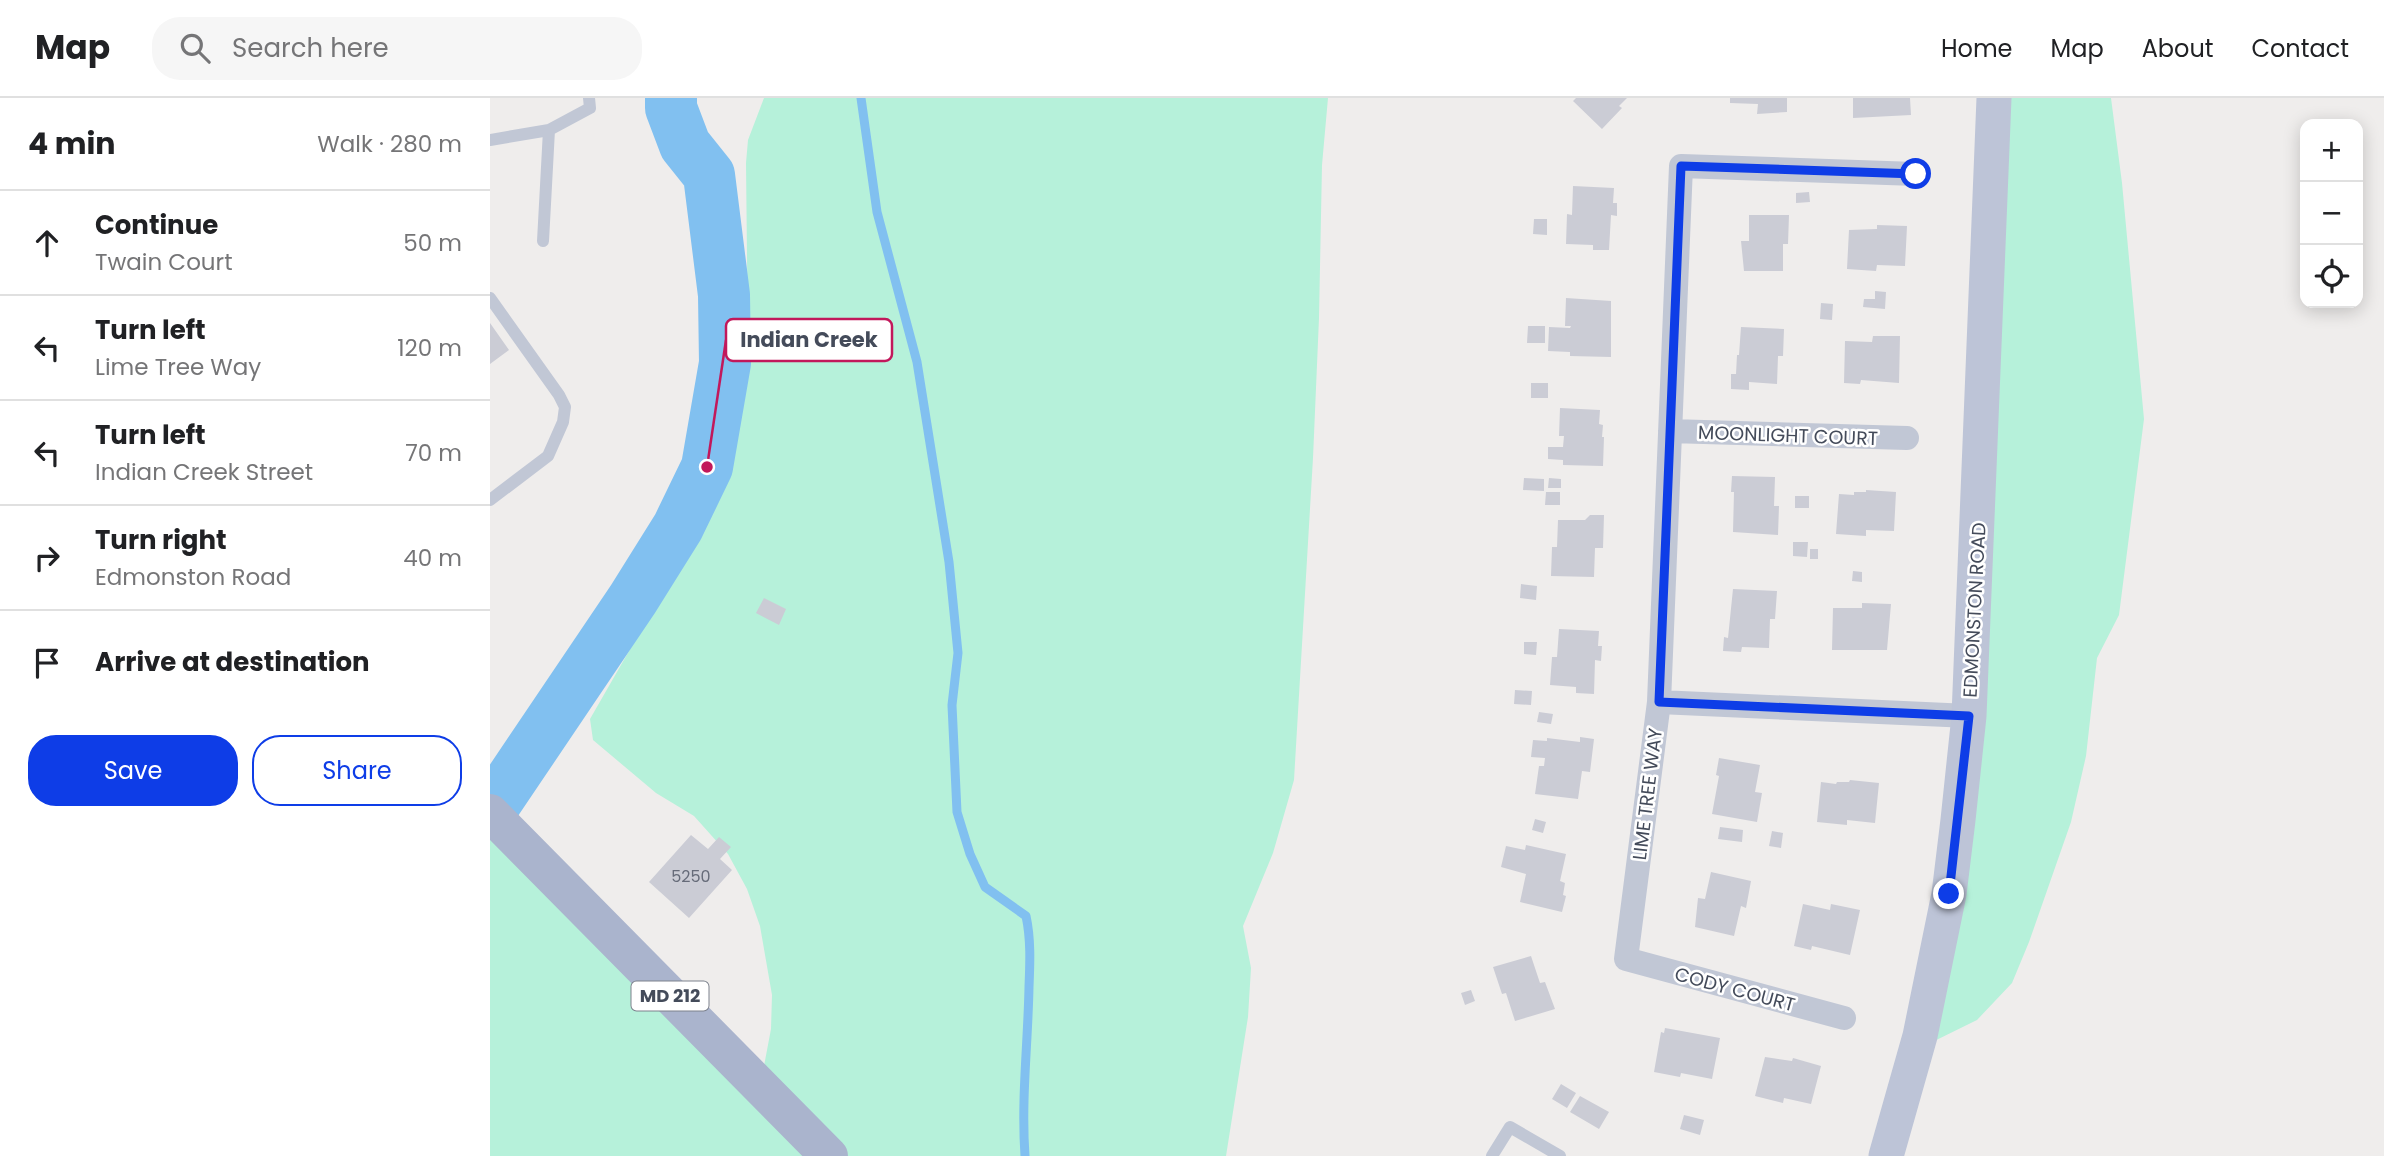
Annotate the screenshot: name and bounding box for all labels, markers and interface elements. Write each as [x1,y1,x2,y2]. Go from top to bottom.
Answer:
search box [152,17,642,80]
text: Map [35,24,110,71]
icon: search [176,29,214,67]
text: Search here [232,30,389,66]
text: Home [1941,32,2013,65]
text: Map [2051,32,2104,65]
text: About [2142,32,2213,65]
text: Contact [2251,32,2349,65]
map controls [2300,119,2363,308]
button: + [2300,119,2363,182]
text: 4 min [28,122,116,165]
text: Walk · 280 m [317,128,462,160]
route start [1900,158,1931,189]
button: − [2300,182,2363,245]
text: Continue [95,207,218,243]
icon: ahead [28,224,66,262]
text: 50 m [403,227,462,259]
button: locate [2300,245,2363,308]
text: Twain Court [95,246,233,278]
text: Turn left [95,312,206,348]
callout: Indian Creek [726,319,892,361]
text: Indian Creek [740,325,878,354]
icon: left [28,329,66,367]
text: 120 m [397,332,462,364]
text: Lime Tree Way [95,351,261,383]
text: Turn left [95,417,206,453]
street label: MOONLIGHT COURT [1698,419,1878,452]
icon: left [28,434,66,472]
text: 70 m [405,437,462,469]
text: Indian Creek Street [95,456,313,488]
text: Turn right [95,522,227,558]
street label: EDMONSTON ROAD [1956,522,1993,698]
icon: right [28,539,66,577]
text: 40 m [403,542,462,574]
text: Edmonston Road [95,561,291,593]
icon: arrive [28,644,66,682]
text: Arrive at destination [95,644,370,680]
street label: LIME TREE WAY [1626,726,1669,862]
button: Save [28,735,238,806]
button: Share [252,735,462,806]
house number: 5250 [671,865,711,888]
route end [1933,878,1964,909]
street label: CODY COURT [1672,960,1798,1019]
road number: MD 212 [632,982,708,1010]

